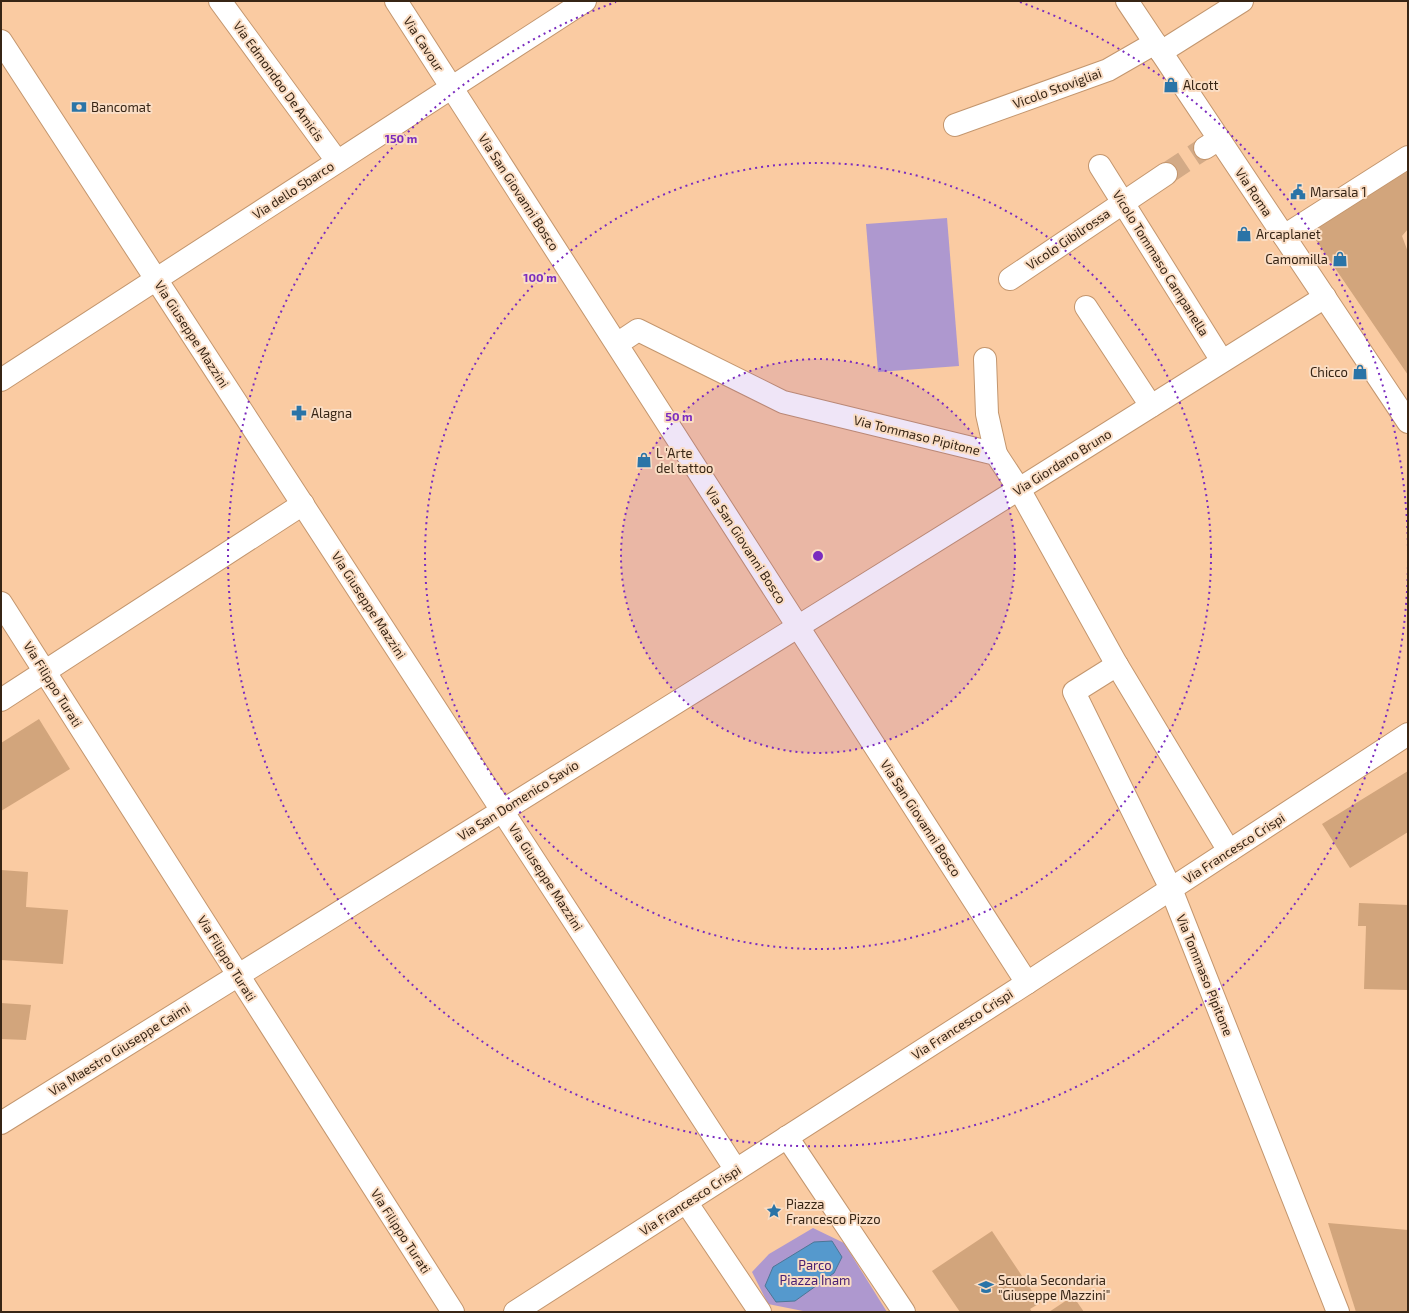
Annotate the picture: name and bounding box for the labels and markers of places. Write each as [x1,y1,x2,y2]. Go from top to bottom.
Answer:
shop icon: Alcott [1162,76,1180,94]
place label: Alcott [1183,77,1219,93]
bank icon: Bancomat [70,98,88,116]
place label: Bancomat [91,99,151,115]
public building icon: Marsala 1 [1289,183,1307,201]
place label: Marsala 1 [1310,184,1367,200]
shop icon: Arcaplanet [1235,225,1253,243]
place label: Arcaplanet [1256,226,1321,242]
shop icon: Camomilla [1331,250,1349,268]
place label: Camomilla [1265,251,1328,267]
shop icon: Chicco [1351,363,1369,381]
place label: Chicco [1310,364,1348,380]
pharmacy icon: Alagna [290,404,308,422]
place label: Alagna [311,405,352,421]
place label: L 'Arte del tattoo [656,445,713,476]
shop icon: L 'Arte del tattoo [635,451,653,469]
centre of rings [811,549,825,563]
place label: Piazza Francesco Pizzo [786,1196,881,1227]
place icon: Piazza Francesco Pizzo [765,1202,783,1220]
place label: Scuola Secondaria "Giuseppe Mazzini" [998,1272,1110,1303]
school or university icon: Scuola Secondaria "Giuseppe Mazzini" [977,1278,995,1296]

